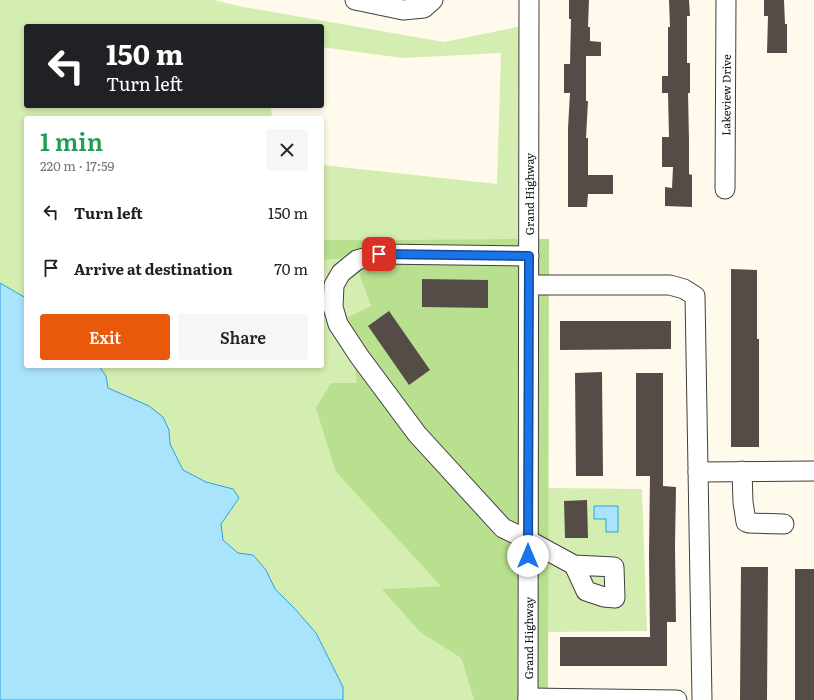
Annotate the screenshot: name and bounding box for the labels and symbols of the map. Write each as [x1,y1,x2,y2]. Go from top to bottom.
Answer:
street label: Lakeview Drive [717,54,734,136]
street label: Grand Highway [521,152,537,235]
pin [362,237,396,271]
position arrow [507,535,549,577]
street label: Grand Highway [520,596,536,679]

